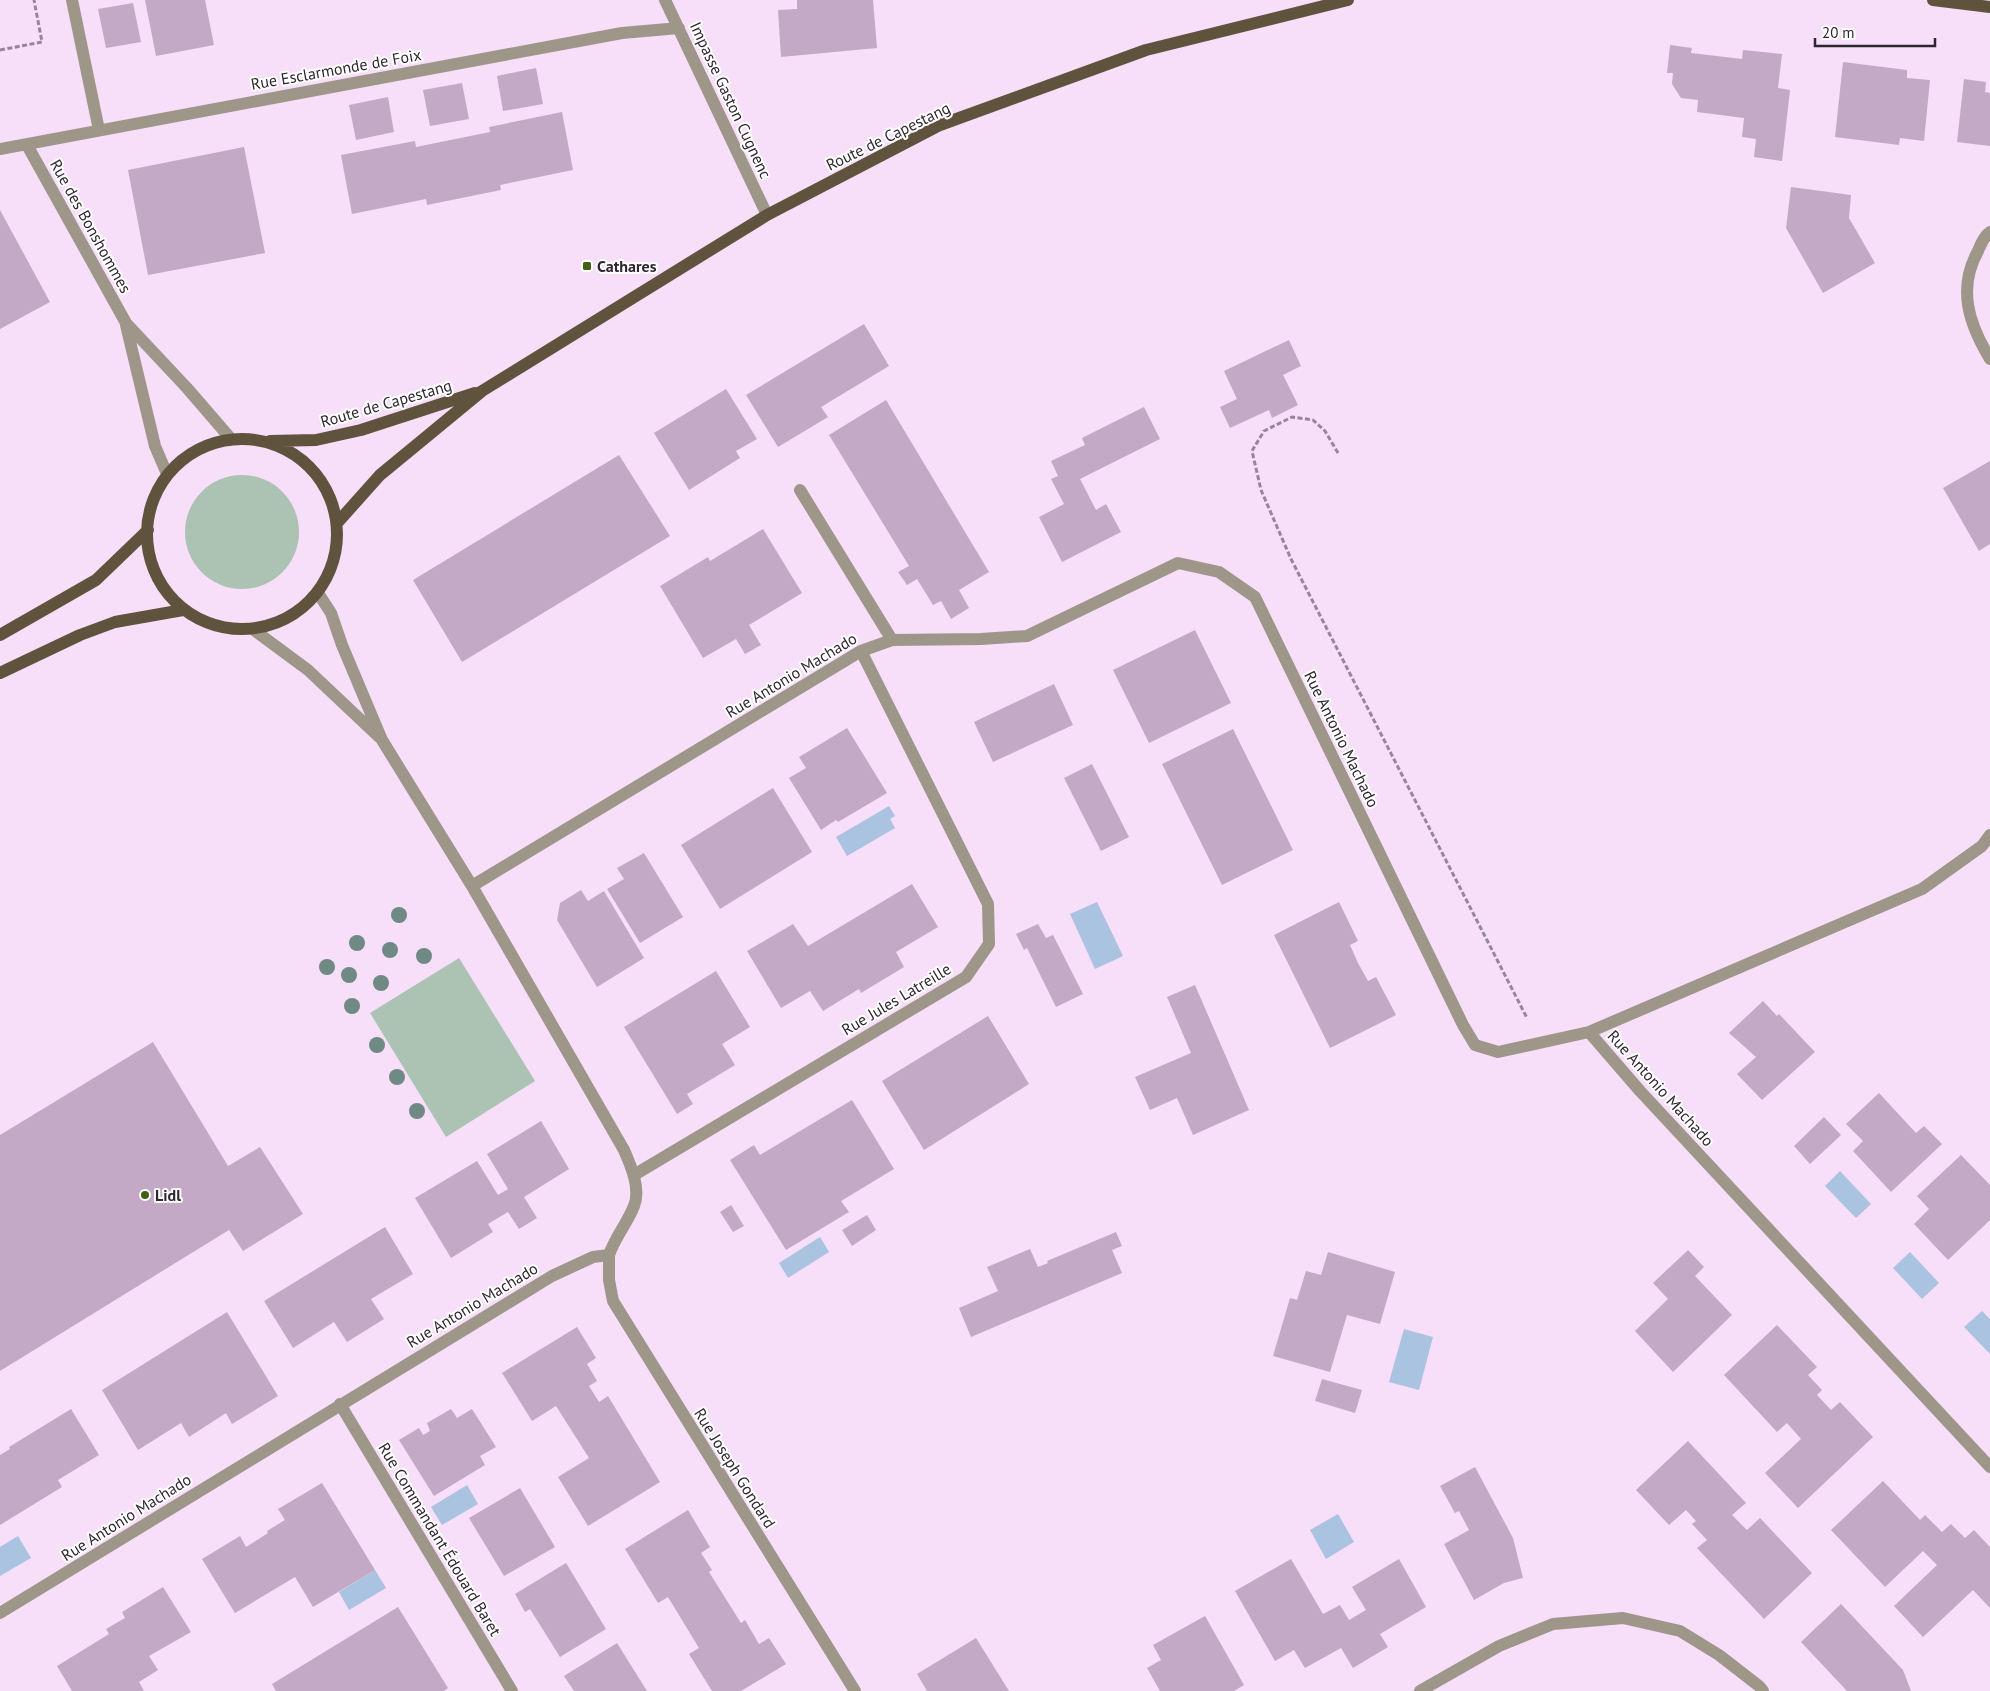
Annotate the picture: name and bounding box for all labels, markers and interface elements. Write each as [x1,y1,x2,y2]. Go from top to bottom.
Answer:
scale bar [1815,15,1935,47]
street label: Impasse Gaston Cugnenc [686,19,776,181]
text: 20 m [1822,23,1855,42]
street label: Rue Esclarmonde de Foix [249,44,423,94]
street label: Route de Capestang [823,97,953,175]
street label: Rue des Bonshommes [46,156,136,297]
place label: Cathares [597,256,657,276]
marker: Cathares [581,260,593,272]
street label: Route de Capestang [318,375,454,431]
street label: Rue Antonio Machado [722,628,860,722]
street label: Rue Antonio Machado [1300,667,1384,811]
street label: Rue Jules Latreille [838,958,954,1040]
street label: Rue Antonio Machado [1604,1026,1718,1150]
place label: Lidl [155,1185,181,1205]
marker: Lidl [139,1189,151,1201]
street label: Rue Antonio Machado [403,1258,541,1352]
street label: Rue Joseph Gondard [690,1404,780,1532]
street label: Rue Commandant Édouard Baret [374,1439,506,1640]
street label: Rue Antonio Machado [57,1469,195,1565]

